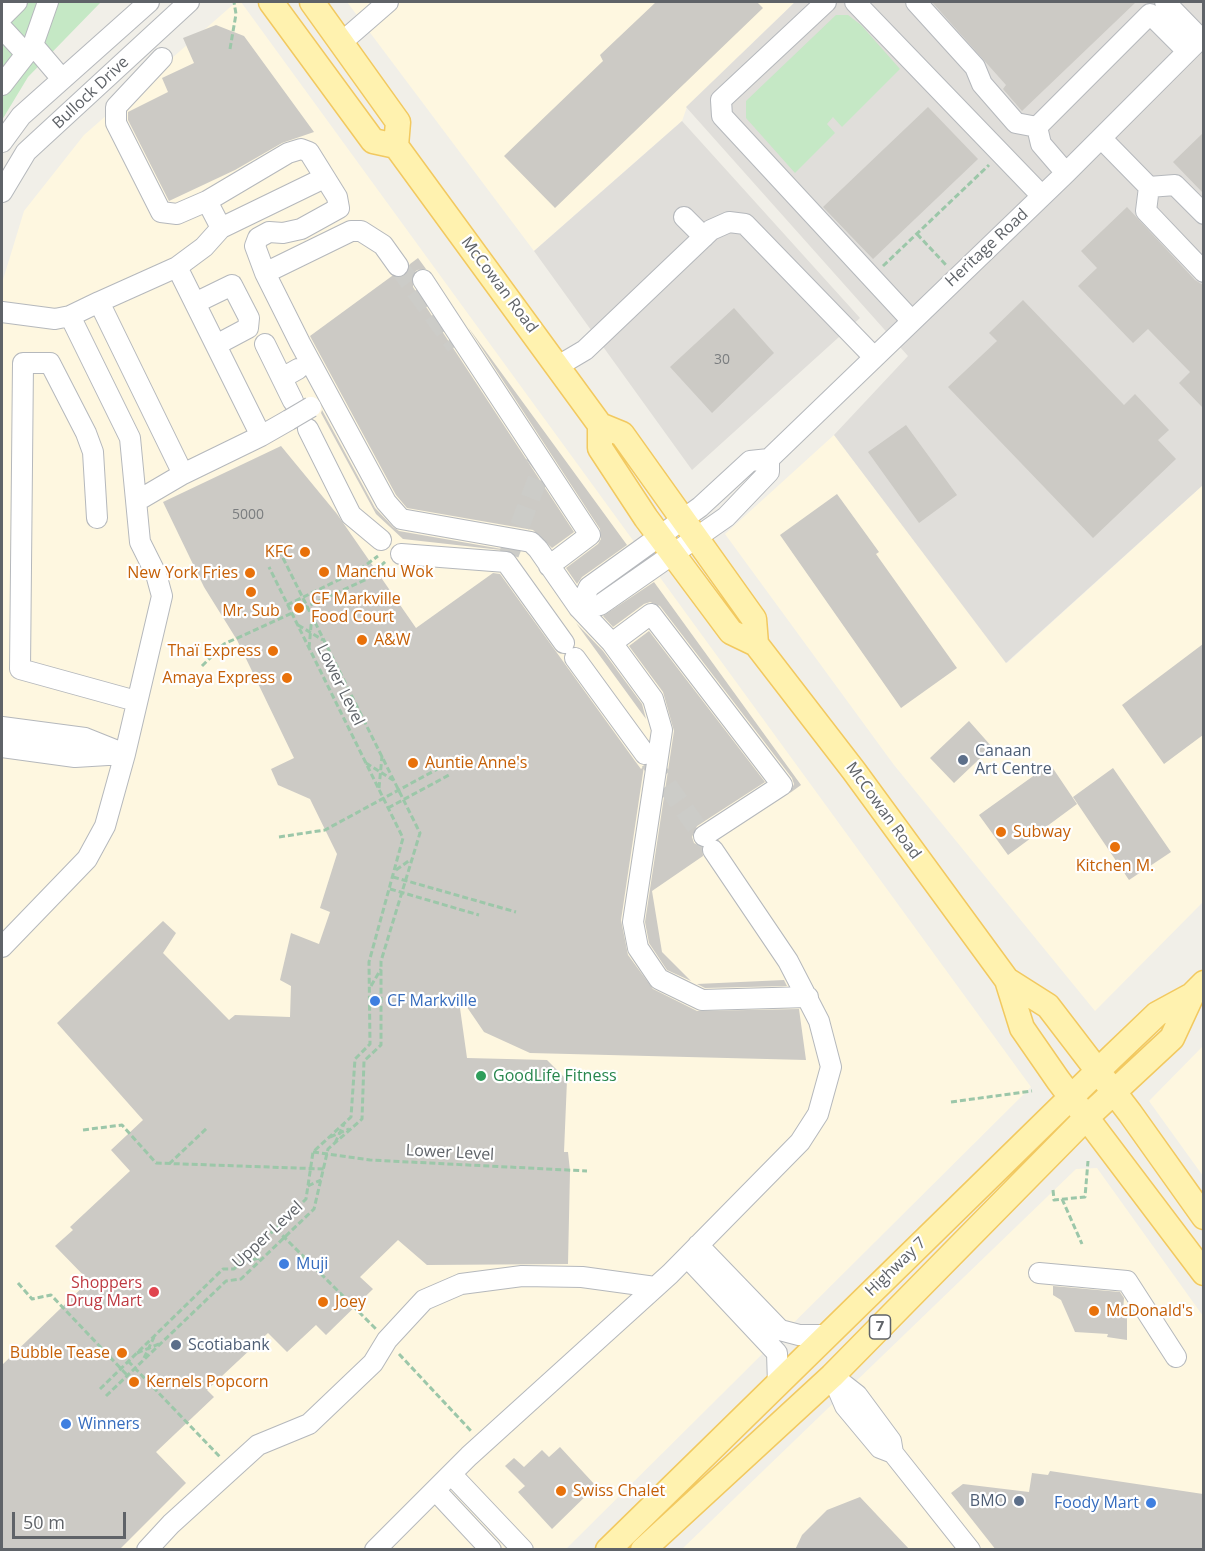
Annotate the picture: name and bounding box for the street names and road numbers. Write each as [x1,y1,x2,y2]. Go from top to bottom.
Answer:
street label: Bullock Drive [49,53,133,133]
street label: Heritage Road [942,205,1032,291]
street label: McCowan Road [457,233,541,337]
street label: Lower Level [312,641,368,729]
street label: McCowan Road [841,759,925,863]
street label: Lower Level [405,1141,495,1165]
street label: Upper Level [229,1198,307,1272]
street label: Highway 7 [862,1233,930,1301]
road number: 7 [870,1315,890,1339]

